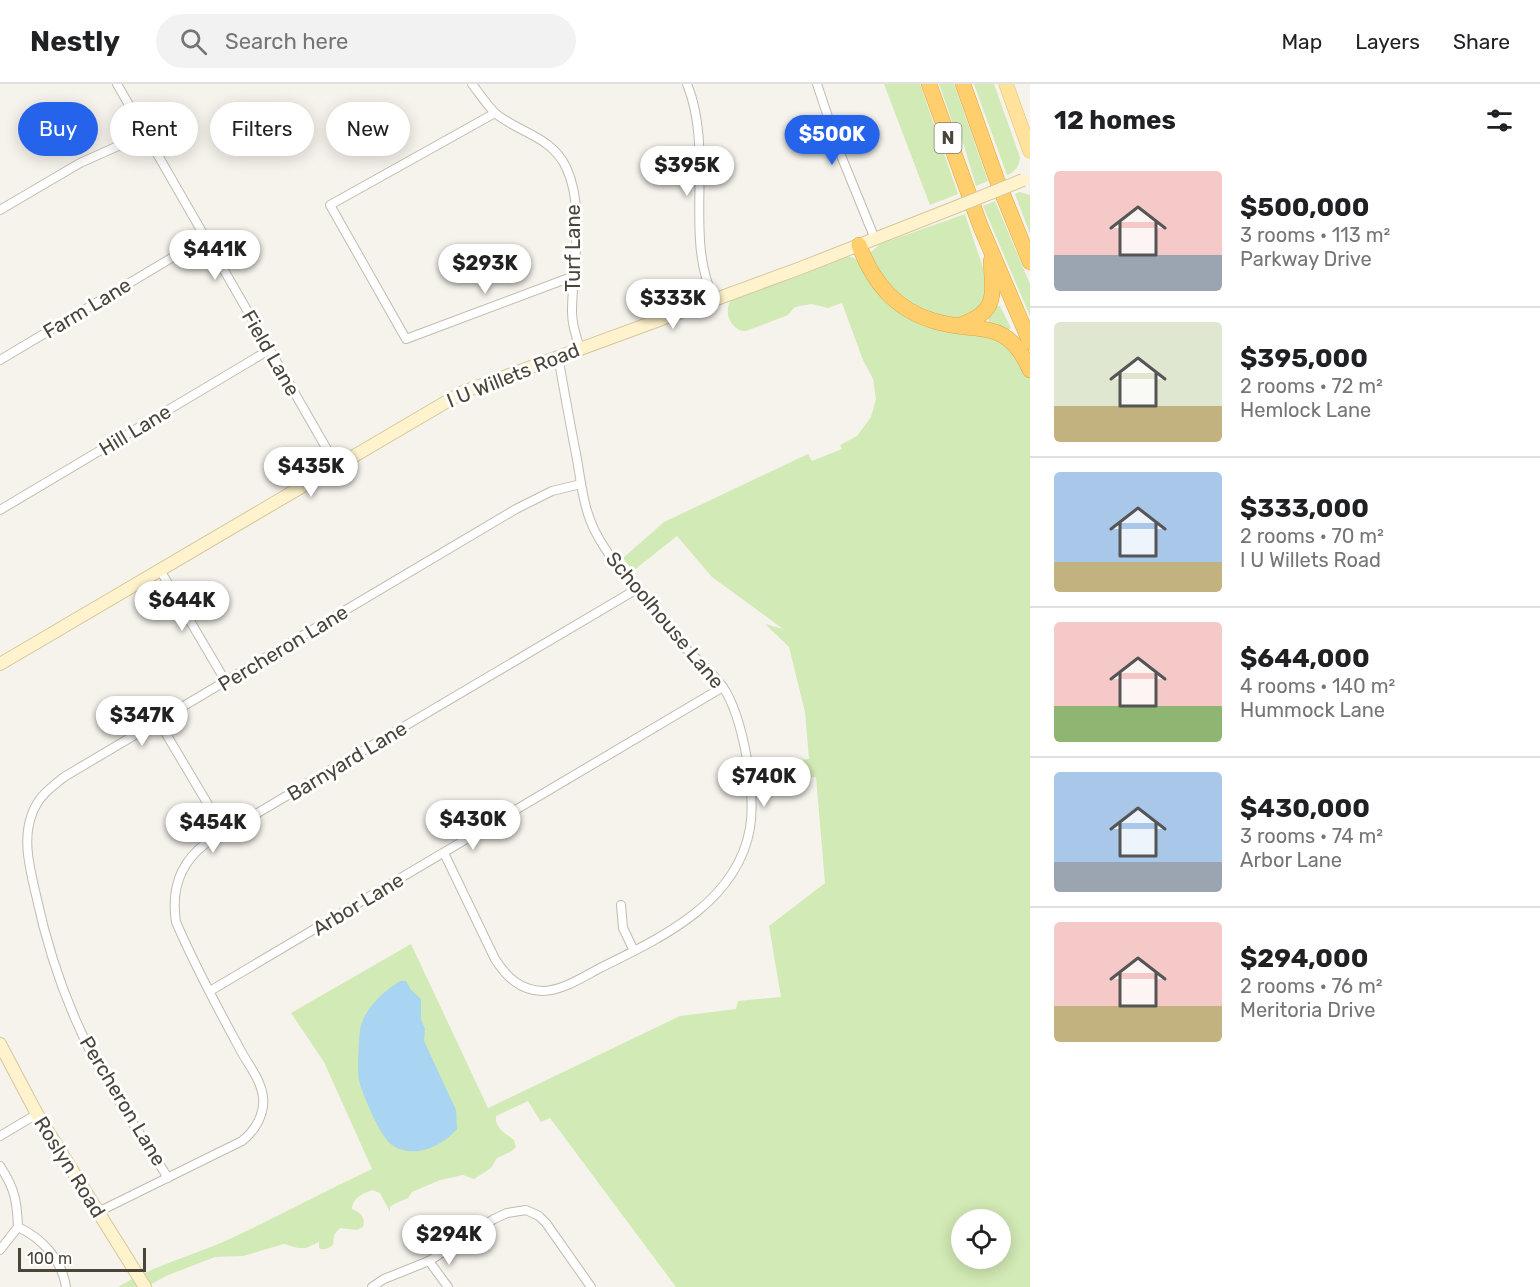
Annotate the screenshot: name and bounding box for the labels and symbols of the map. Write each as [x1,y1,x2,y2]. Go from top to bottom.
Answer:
pin: $500K [790,115,874,166]
road number: N [934,123,962,153]
pin: $395K [645,146,729,197]
street label: Turf Lane [561,204,585,292]
pin: $441K [173,230,257,281]
pin: $293K [443,244,527,295]
street label: Farm Lane [39,272,135,344]
pin: $333K [631,279,715,330]
street label: Field Lane [237,306,305,400]
street label: I U Willets Road [443,337,583,413]
street label: Hill Lane [95,399,175,461]
pin: $435K [269,447,353,498]
street label: Schoolhouse Lane [601,547,729,693]
pin: $644K [140,581,224,632]
street label: Percheron Lane [214,600,352,696]
pin: $347K [100,696,184,747]
street label: Barnyard Lane [283,716,411,806]
pin: $740K [722,757,806,808]
pin: $430K [431,800,515,851]
pin: $454K [171,803,255,854]
street label: Arbor Lane [308,867,408,941]
street label: Percheron Lane [75,1032,171,1170]
street label: Roslyn Road [29,1112,111,1222]
pin: $294K [407,1215,491,1266]
scale bar [18,1245,146,1272]

